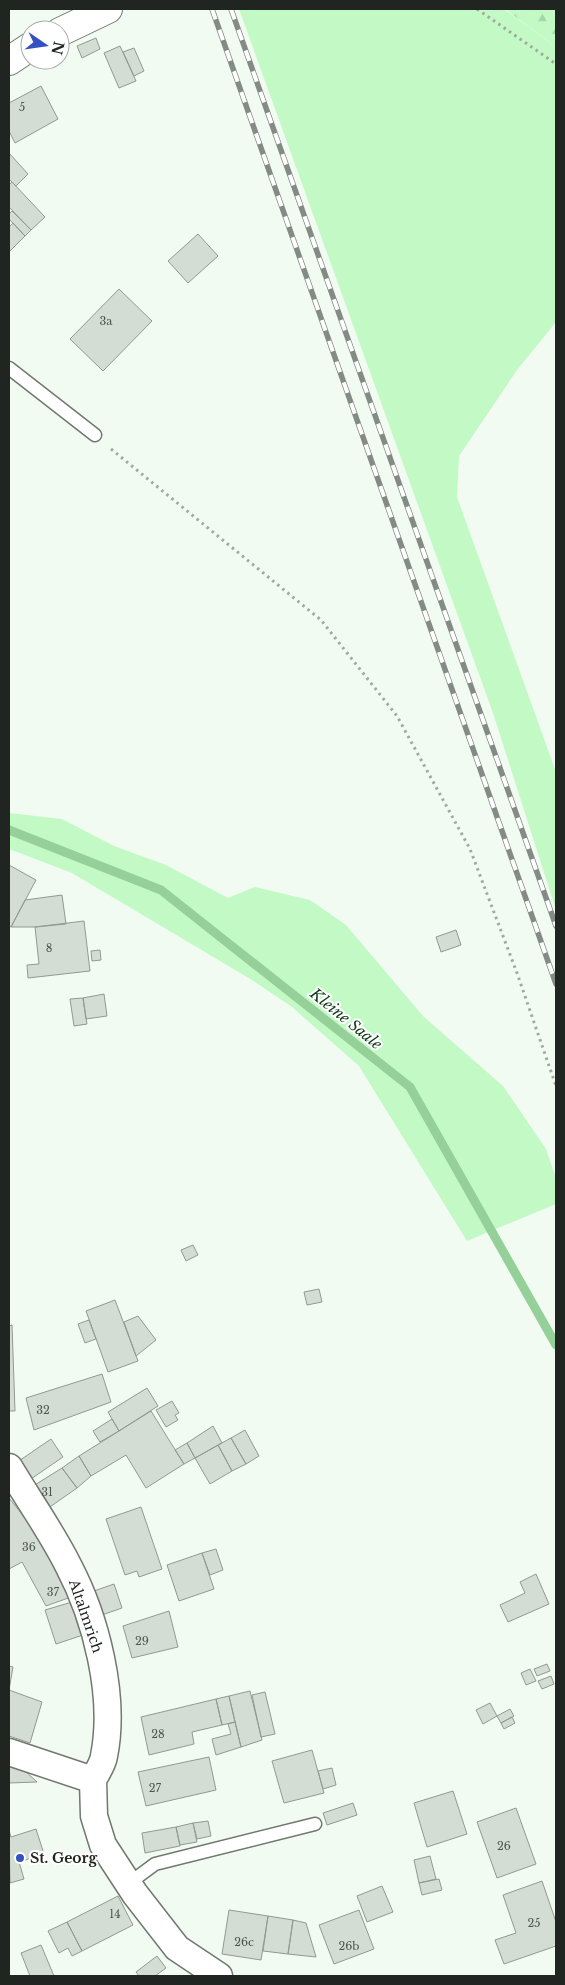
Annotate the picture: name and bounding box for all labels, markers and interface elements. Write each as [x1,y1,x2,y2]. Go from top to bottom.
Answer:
north arrow [20,20,70,70]
text: N [47,39,68,56]
house number: 5 [19,100,25,114]
house number: 3a [100,314,113,328]
house number: 8 [46,941,52,955]
water label: Kleine Saale [306,983,386,1053]
house number: 32 [36,1403,50,1417]
house number: 31 [41,1485,53,1499]
house number: 36 [22,1540,36,1554]
street label: Altalmrich [65,1576,107,1655]
house number: 37 [47,1585,60,1599]
house number: 29 [135,1634,149,1648]
house number: 28 [151,1727,165,1741]
house number: 27 [149,1781,162,1795]
house number: 26 [497,1839,511,1853]
place label: St. Georg [30,1849,98,1867]
marker: St. Georg [14,1852,26,1864]
house number: 14 [109,1907,121,1921]
house number: 25 [527,1916,541,1930]
house number: 26c [234,1935,254,1949]
house number: 26b [338,1939,360,1953]

